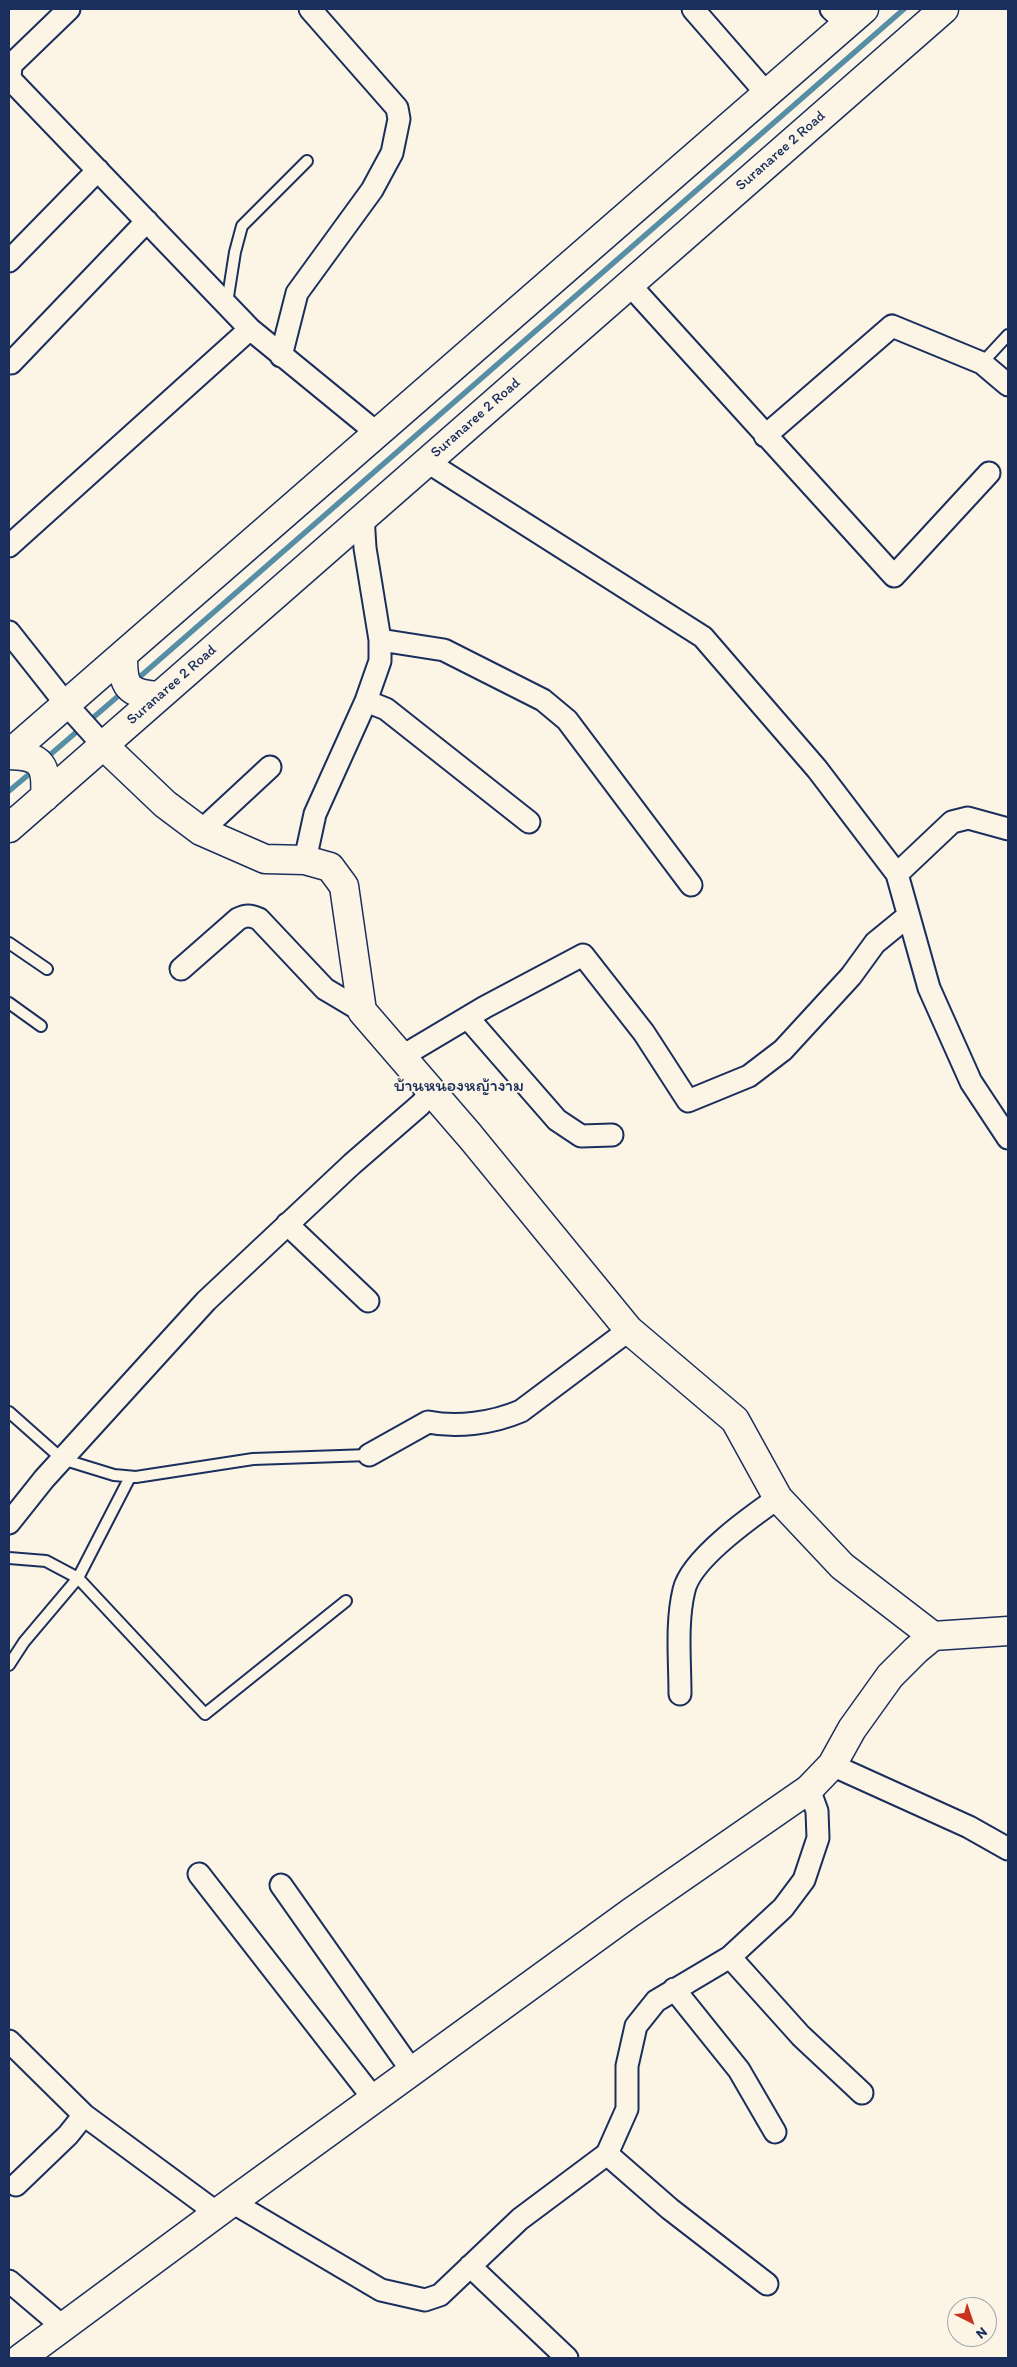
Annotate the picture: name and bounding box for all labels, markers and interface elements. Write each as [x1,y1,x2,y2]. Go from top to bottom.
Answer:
street label: Suranaree 2 Road [732,107,830,195]
street label: Suranaree 2 Road [427,374,525,462]
street label: Suranaree 2 Road [123,641,221,729]
district label: บ้านหนองหญ้างาม [394,1075,524,1097]
north arrow [947,2297,997,2347]
text: N [972,2323,991,2342]

